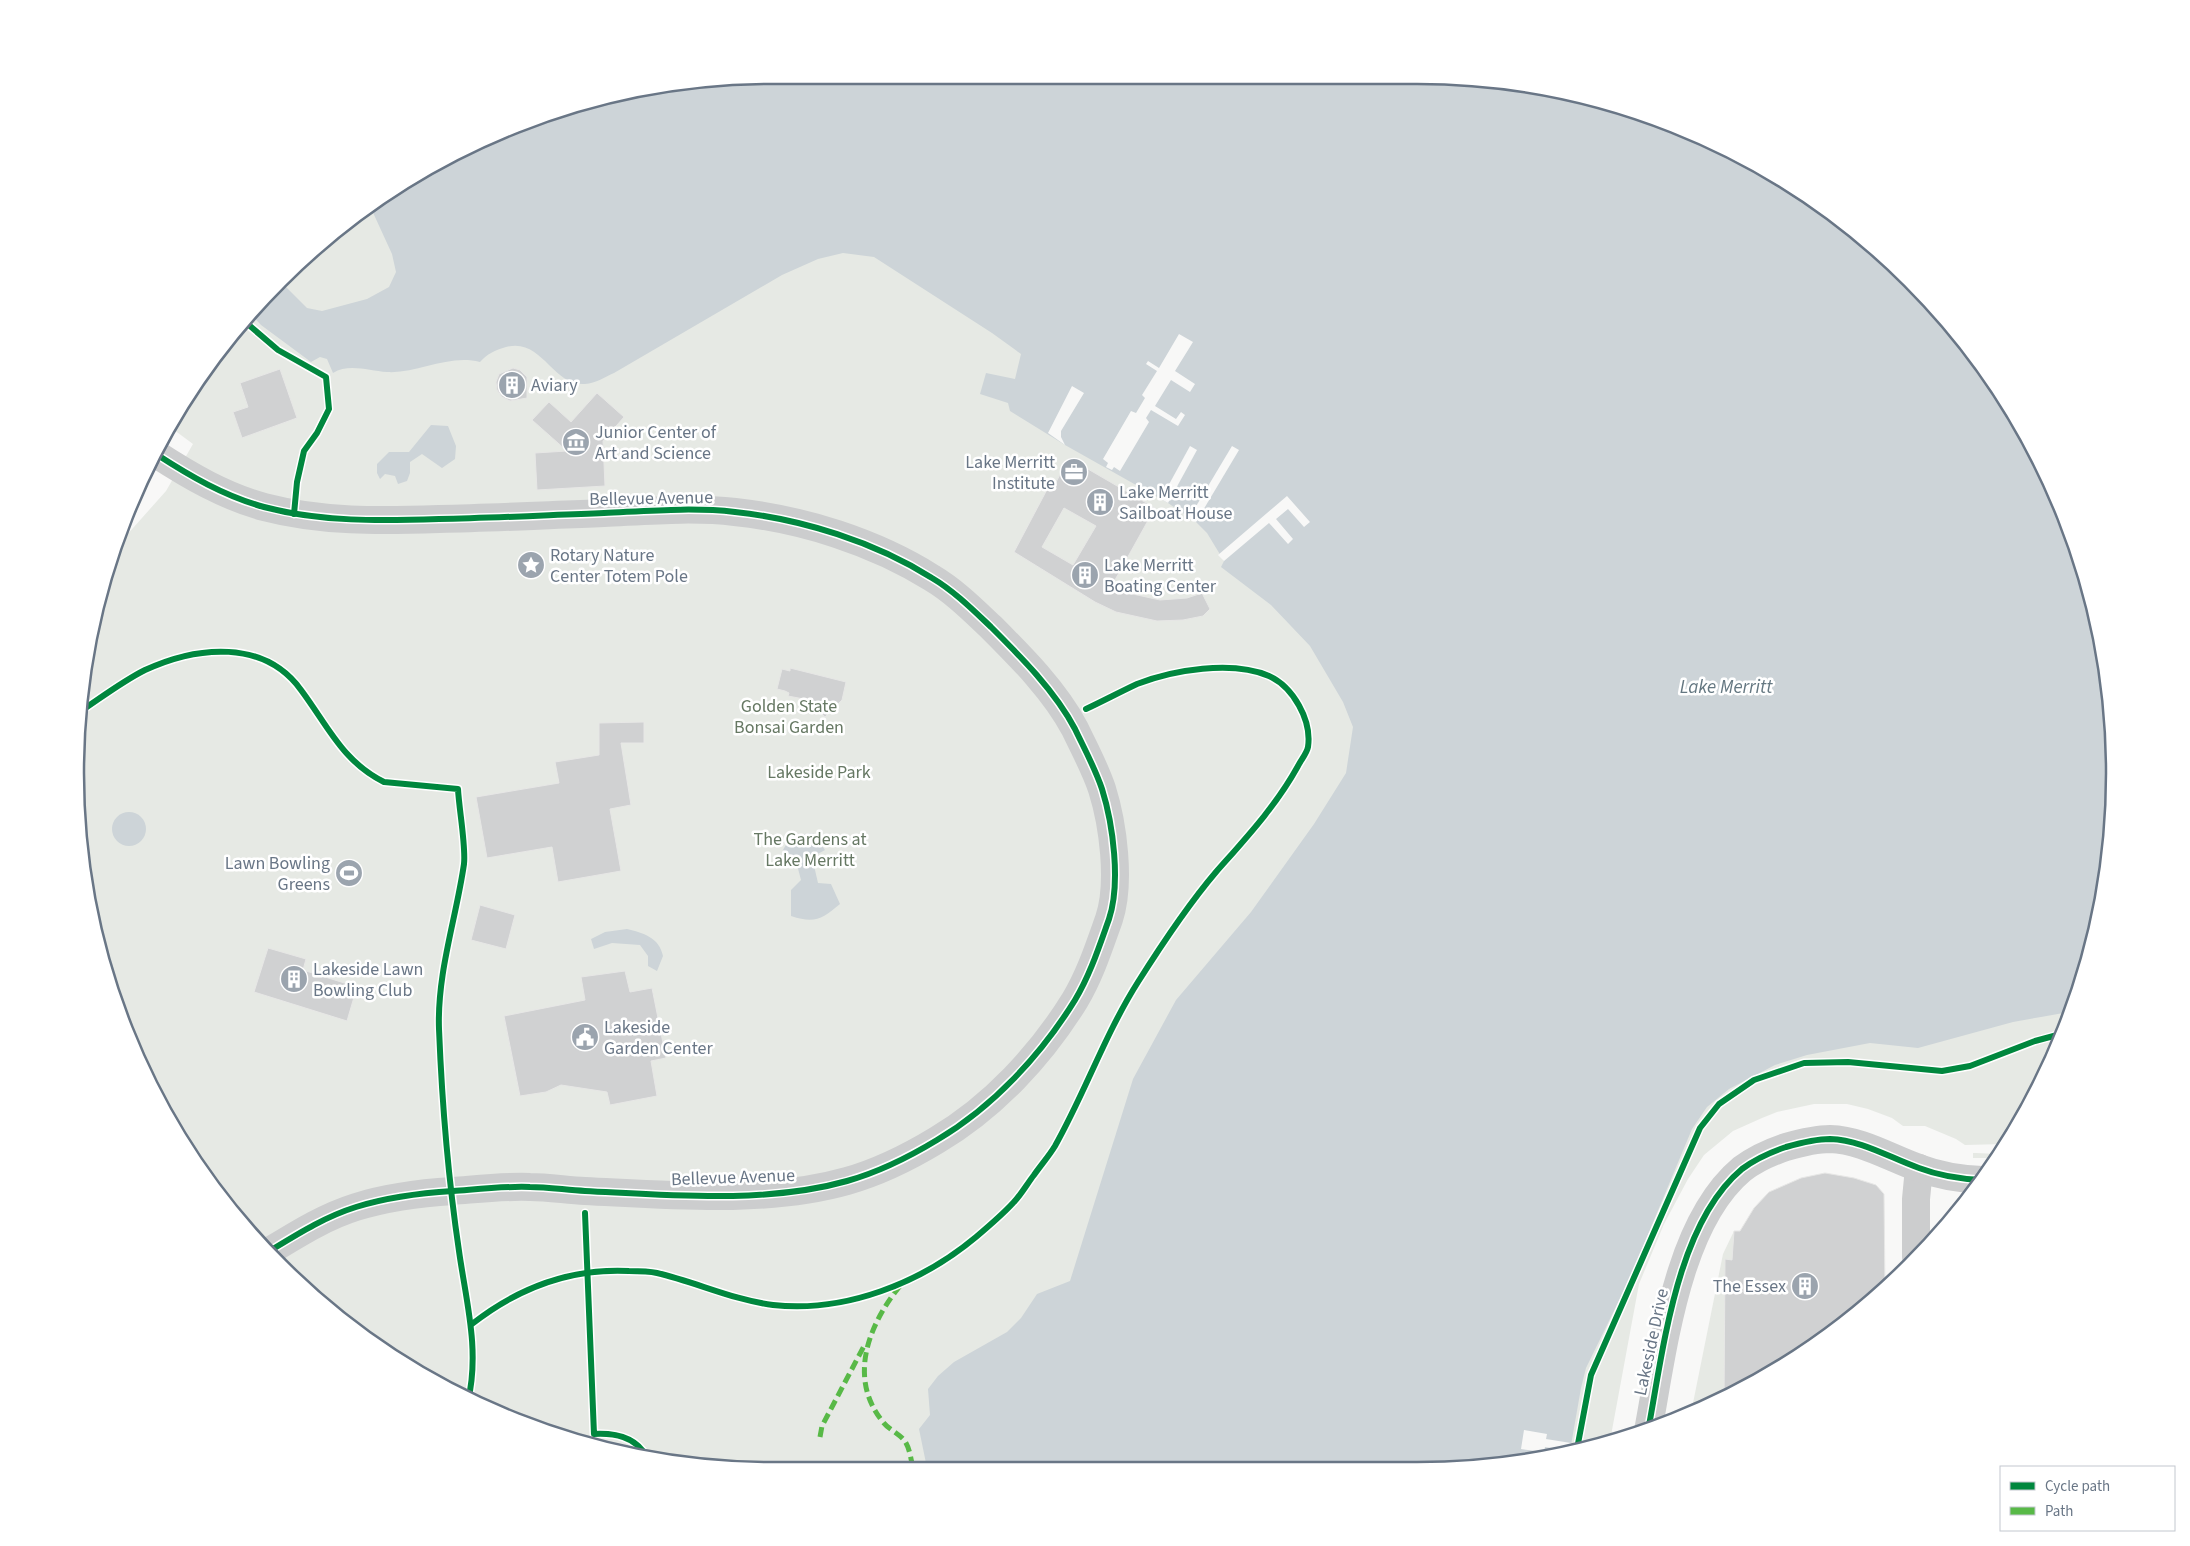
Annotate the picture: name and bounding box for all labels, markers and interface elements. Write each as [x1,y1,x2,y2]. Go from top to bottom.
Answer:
building icon: Aviary [497,370,527,400]
place label: Aviary [531,373,578,398]
place label: Junior Center of Art and Science [595,420,717,466]
museum icon: Junior Center of Art and Science [561,427,591,457]
place label: Lake Merritt Institute [965,450,1055,496]
office icon: Lake Merritt Institute [1059,457,1089,487]
place label: Lake Merritt Sailboat House [1119,480,1232,526]
street label: Bellevue Avenue [589,485,713,512]
building icon: Lake Merritt Sailboat House [1085,487,1115,517]
place label: Rotary Nature Center Totem Pole [550,543,688,589]
place icon: Rotary Nature Center Totem Pole [516,550,546,580]
place label: Lake Merritt Boating Center [1104,553,1217,599]
building icon: Lake Merritt Boating Center [1070,560,1100,590]
water label: Lake Merritt [1680,674,1773,701]
park label: Golden State Bonsai Garden [734,694,844,740]
park label: Lakeside Park [767,760,871,785]
park label: The Gardens at Lake Merritt [753,827,867,873]
place label: Lawn Bowling Greens [225,851,330,897]
sports icon: Lawn Bowling Greens [334,858,364,888]
place label: Lakeside Lawn Bowling Club [313,957,423,1003]
building icon: Lakeside Lawn Bowling Club [279,964,309,994]
place label: Lakeside Garden Center [604,1015,713,1061]
public building icon: Lakeside Garden Center [570,1022,600,1052]
street label: Bellevue Avenue [671,1163,795,1192]
building icon: The Essex [1790,1271,1820,1301]
place label: The Essex [1713,1274,1786,1299]
street label: Lakeside Drive [1628,1286,1675,1398]
legend [2000,1466,2175,1531]
text: Cycle path [2045,1476,2110,1497]
text: Path [2045,1501,2073,1522]

